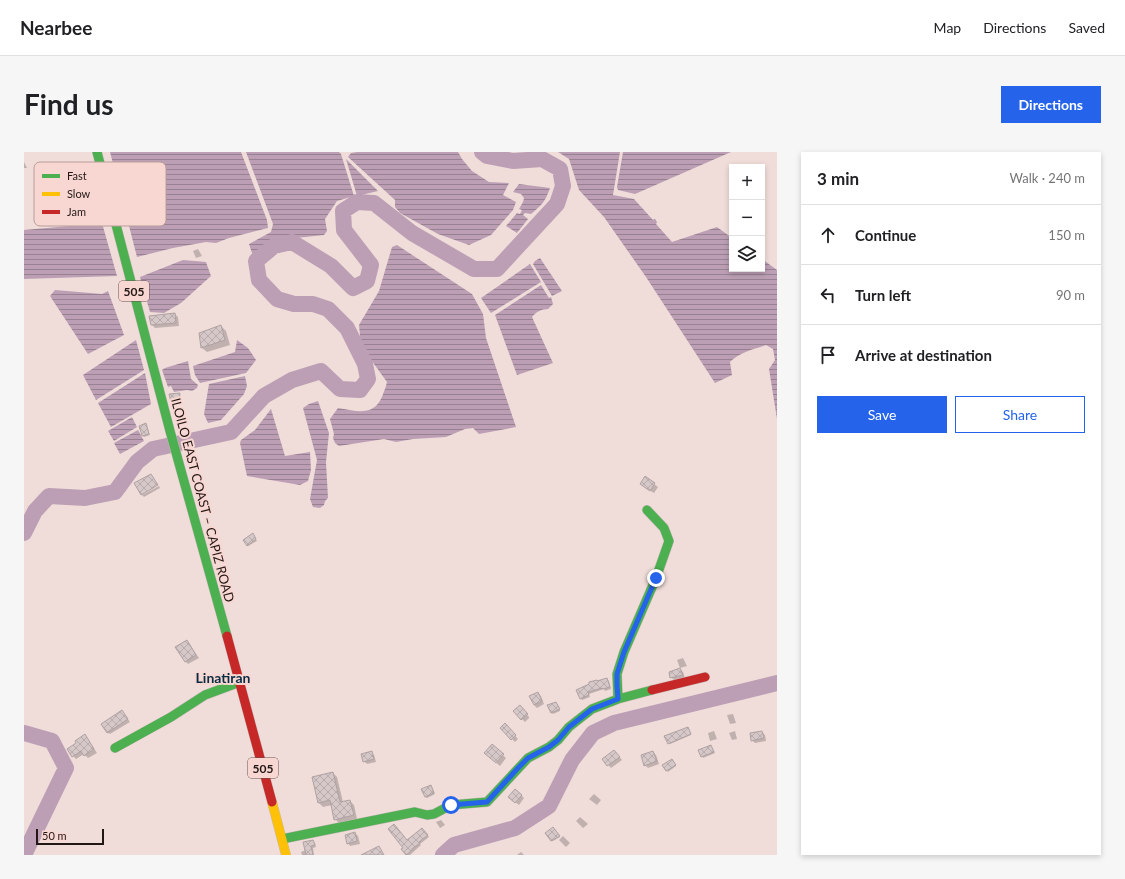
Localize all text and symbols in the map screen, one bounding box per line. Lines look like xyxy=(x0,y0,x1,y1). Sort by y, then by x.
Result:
text: Nearbee xyxy=(20,16,92,39)
text: Map xyxy=(934,19,961,36)
text: Directions xyxy=(983,19,1046,36)
text: Saved xyxy=(1068,19,1105,36)
button: Directions xyxy=(1001,86,1101,123)
text: Find us xyxy=(24,87,114,121)
legend xyxy=(34,162,166,226)
map controls xyxy=(729,164,765,272)
button: + xyxy=(729,164,765,200)
text: 3 min xyxy=(817,168,859,189)
text: Fast xyxy=(67,169,87,182)
text: Walk · 240 m xyxy=(1009,170,1085,186)
text: Slow xyxy=(67,187,91,200)
button: − xyxy=(729,200,765,236)
text: Jam xyxy=(67,205,86,218)
icon: ahead xyxy=(817,224,839,246)
text: Continue xyxy=(855,226,916,244)
text: 150 m xyxy=(1048,227,1085,243)
button: layers xyxy=(729,236,765,272)
road number: 505 xyxy=(119,281,149,301)
icon: left xyxy=(817,284,839,306)
text: Turn left xyxy=(855,286,911,304)
text: 90 m xyxy=(1056,287,1085,303)
icon: arrive xyxy=(817,344,839,366)
text: Arrive at destination xyxy=(855,346,992,364)
street label: ILOILO EAST COAST – CAPIZ ROAD xyxy=(168,396,238,604)
button: Save xyxy=(817,396,947,433)
button: Share xyxy=(955,396,1085,433)
route end xyxy=(647,569,665,587)
district label: Linatiran xyxy=(196,669,251,686)
road number: 505 xyxy=(248,758,278,778)
route start xyxy=(442,796,460,814)
scale bar xyxy=(36,827,104,846)
text: 50 m xyxy=(42,829,67,842)

